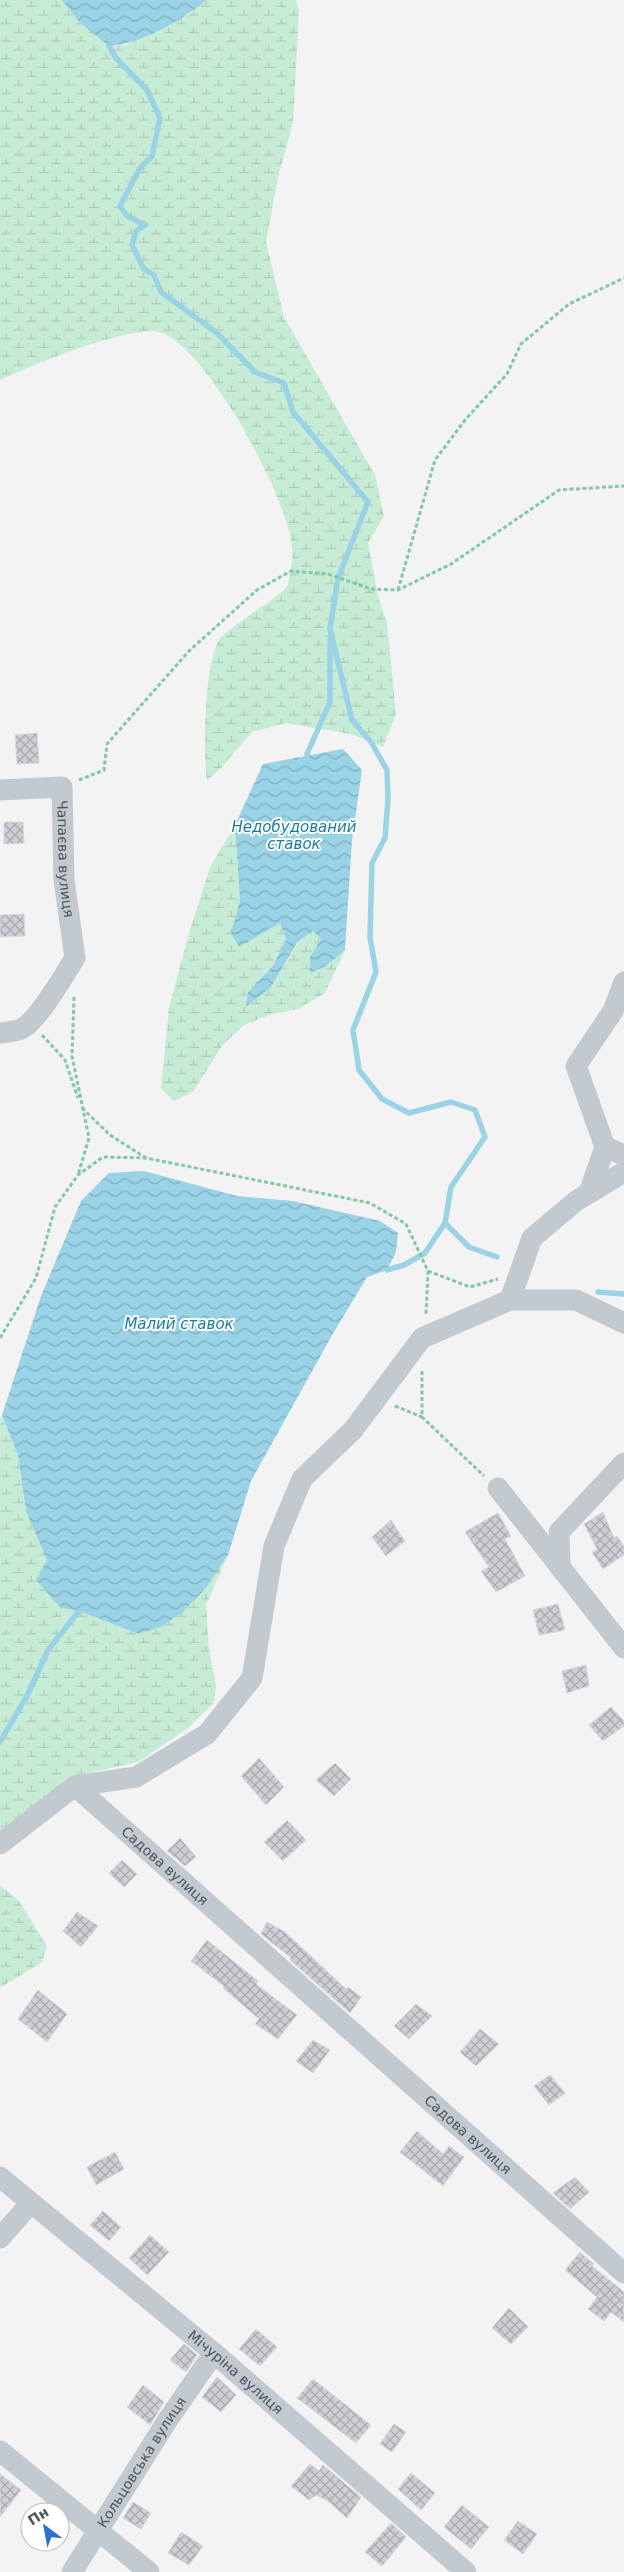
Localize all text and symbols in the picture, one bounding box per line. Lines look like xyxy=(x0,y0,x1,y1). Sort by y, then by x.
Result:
street label: Чапаєва вулиця xyxy=(54,800,77,918)
water label: Недобудований ставок xyxy=(231,818,357,853)
water label: Малий ставок xyxy=(124,1315,234,1333)
street label: Садова вулиця xyxy=(118,1823,212,1908)
street label: Садова вулиця xyxy=(421,2092,515,2177)
street label: Мічуріна вулиця xyxy=(185,2327,286,2417)
street label: Кольцовська вулиця xyxy=(94,2394,189,2531)
north arrow xyxy=(20,2502,70,2552)
text: Пн xyxy=(25,2504,51,2528)

